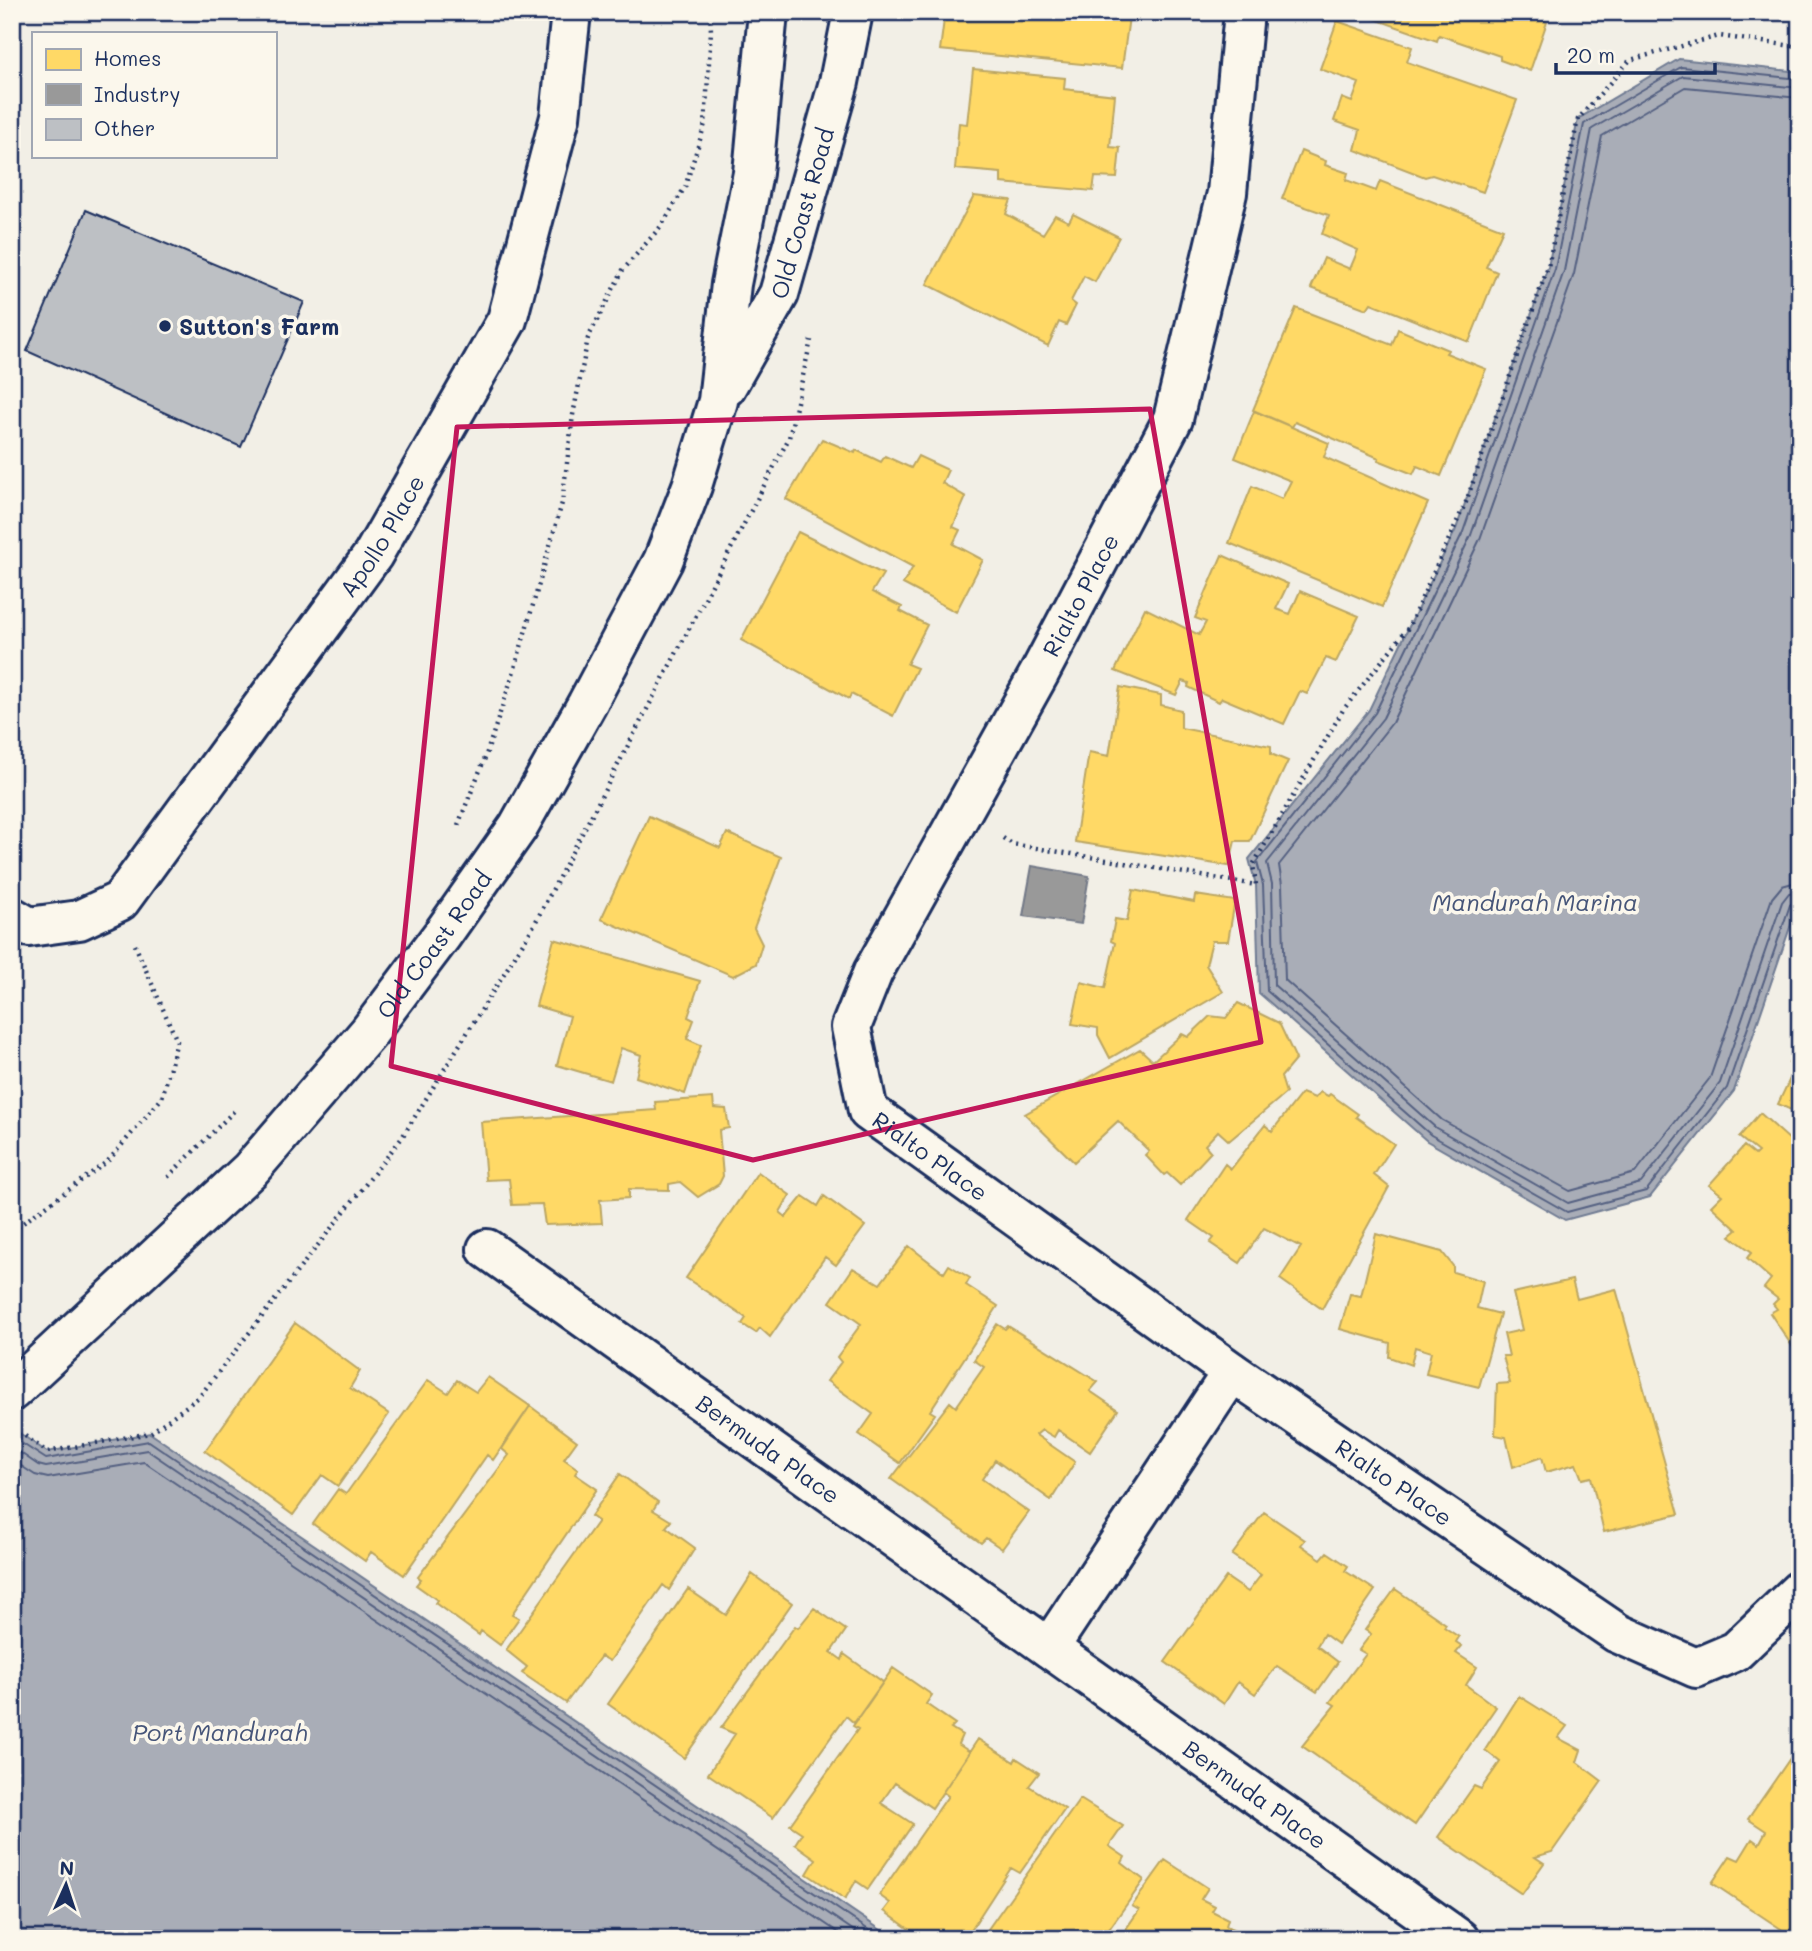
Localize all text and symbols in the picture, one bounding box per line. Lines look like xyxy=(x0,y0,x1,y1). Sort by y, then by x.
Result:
legend xyxy=(32,32,276,158)
scale bar xyxy=(1556,32,1716,76)
text: 20 m xyxy=(1567,41,1615,68)
text: Homes xyxy=(94,44,161,71)
text: Industry xyxy=(94,80,181,107)
text: Other xyxy=(94,114,155,141)
street label: Old Coast Road xyxy=(763,124,840,302)
place label: Sutton's Farm xyxy=(179,311,339,341)
marker: Sutton's Farm xyxy=(157,318,173,334)
street label: Apollo Place xyxy=(332,469,431,603)
street label: Rialto Place xyxy=(1035,528,1125,662)
street label: Old Coast Road xyxy=(370,864,498,1024)
water label: Mandurah Marina xyxy=(1432,886,1638,917)
street label: Rialto Place xyxy=(867,1104,994,1207)
street label: Bermuda Place xyxy=(691,1387,846,1510)
street label: Rialto Place xyxy=(1330,1432,1458,1532)
water label: Port Mandurah xyxy=(132,1716,308,1747)
street label: Bermuda Place xyxy=(1177,1733,1333,1856)
north arrow xyxy=(32,1850,102,1920)
text: N xyxy=(59,1855,75,1880)

